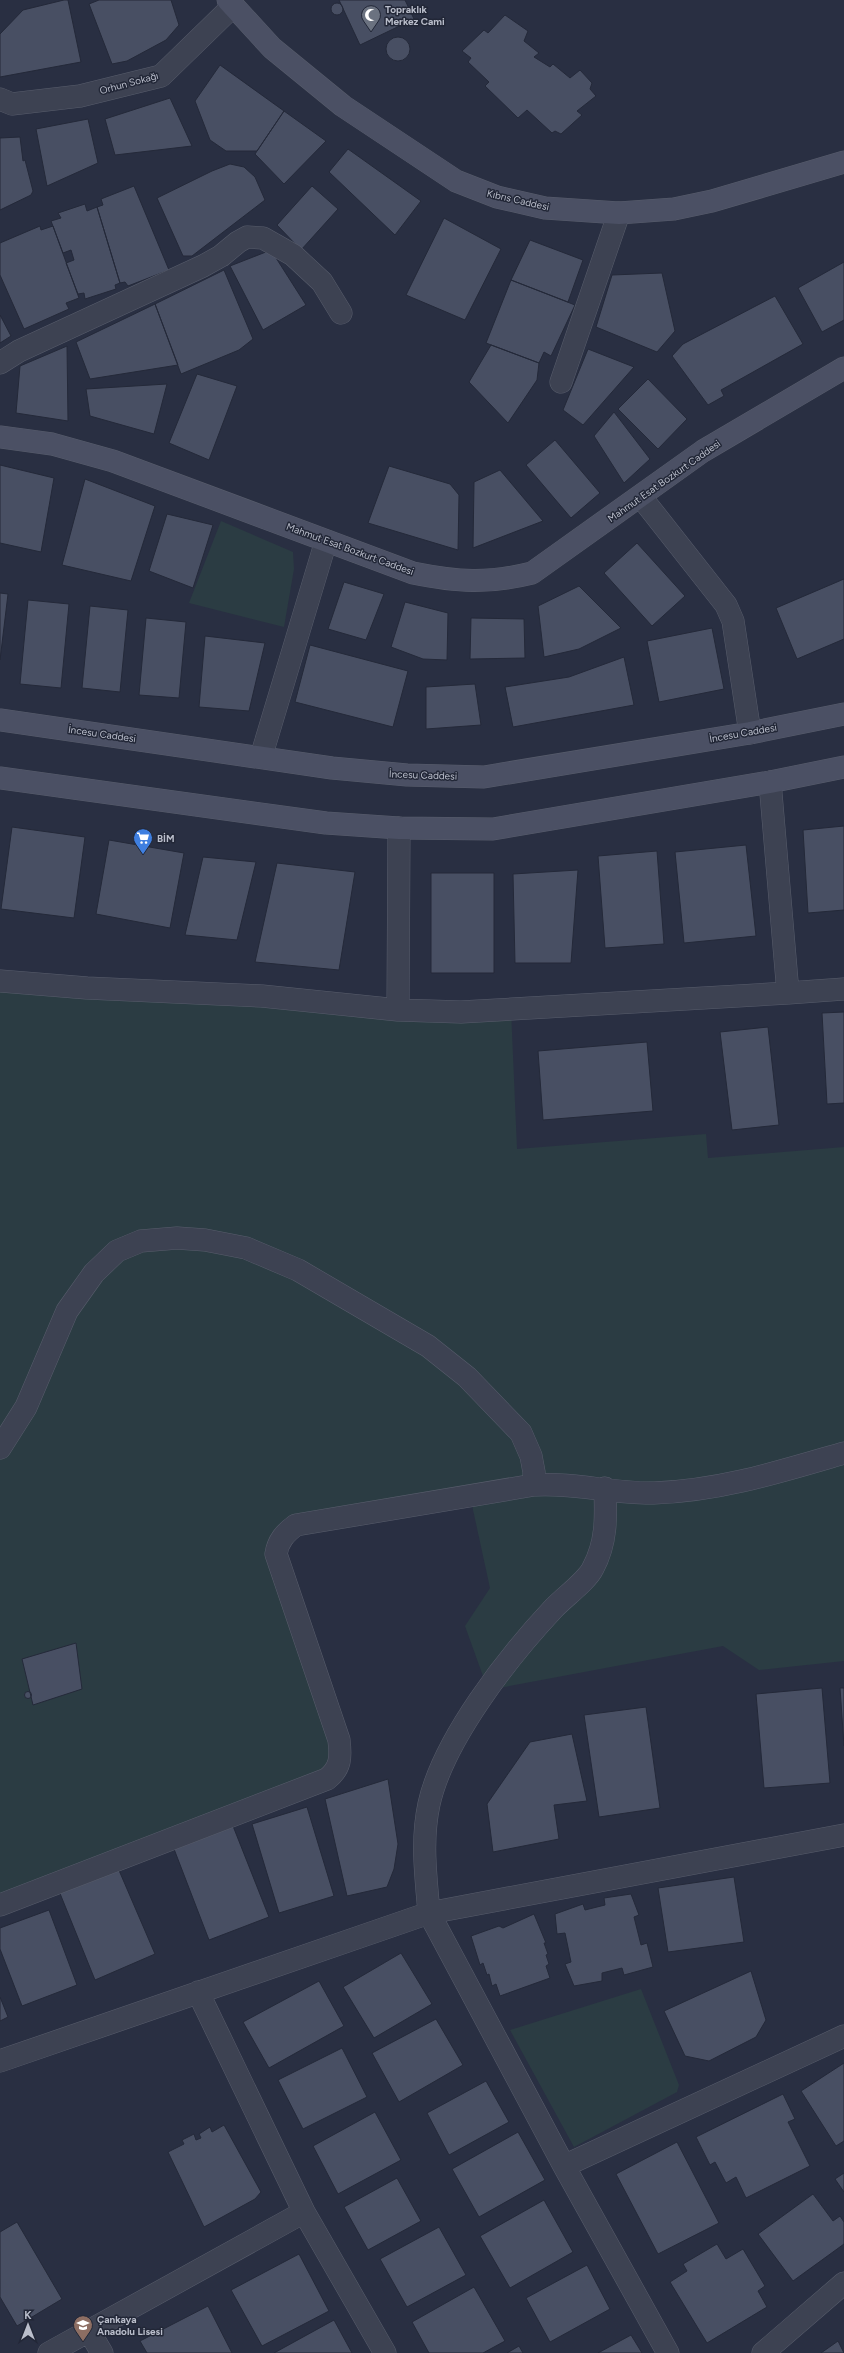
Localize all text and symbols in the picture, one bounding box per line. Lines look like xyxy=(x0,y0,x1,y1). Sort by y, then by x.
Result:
place label: Topraklık Merkez Cami xyxy=(385,3,445,28)
mosque icon: Topraklık Merkez Cami xyxy=(360,4,382,32)
street label: Orhun Sokağı xyxy=(98,69,160,97)
street label: Kıbrıs Caddesi xyxy=(486,187,550,213)
street label: Mahmut Esat Bozkurt Caddesi xyxy=(605,437,723,525)
street label: Mahmut Esat Bozkurt Caddesi xyxy=(284,520,416,578)
street label: İncesu Caddesi xyxy=(708,721,778,745)
street label: İncesu Caddesi xyxy=(67,723,137,745)
street label: İncesu Caddesi xyxy=(389,767,457,783)
supermarket icon: BİM xyxy=(132,827,154,855)
place label: BİM xyxy=(157,832,175,845)
north arrow xyxy=(8,2305,48,2345)
text: K xyxy=(24,2309,32,2322)
place label: Çankaya Anadolu Lisesi xyxy=(97,2313,163,2338)
school or university icon: Çankaya Anadolu Lisesi xyxy=(72,2314,94,2342)

